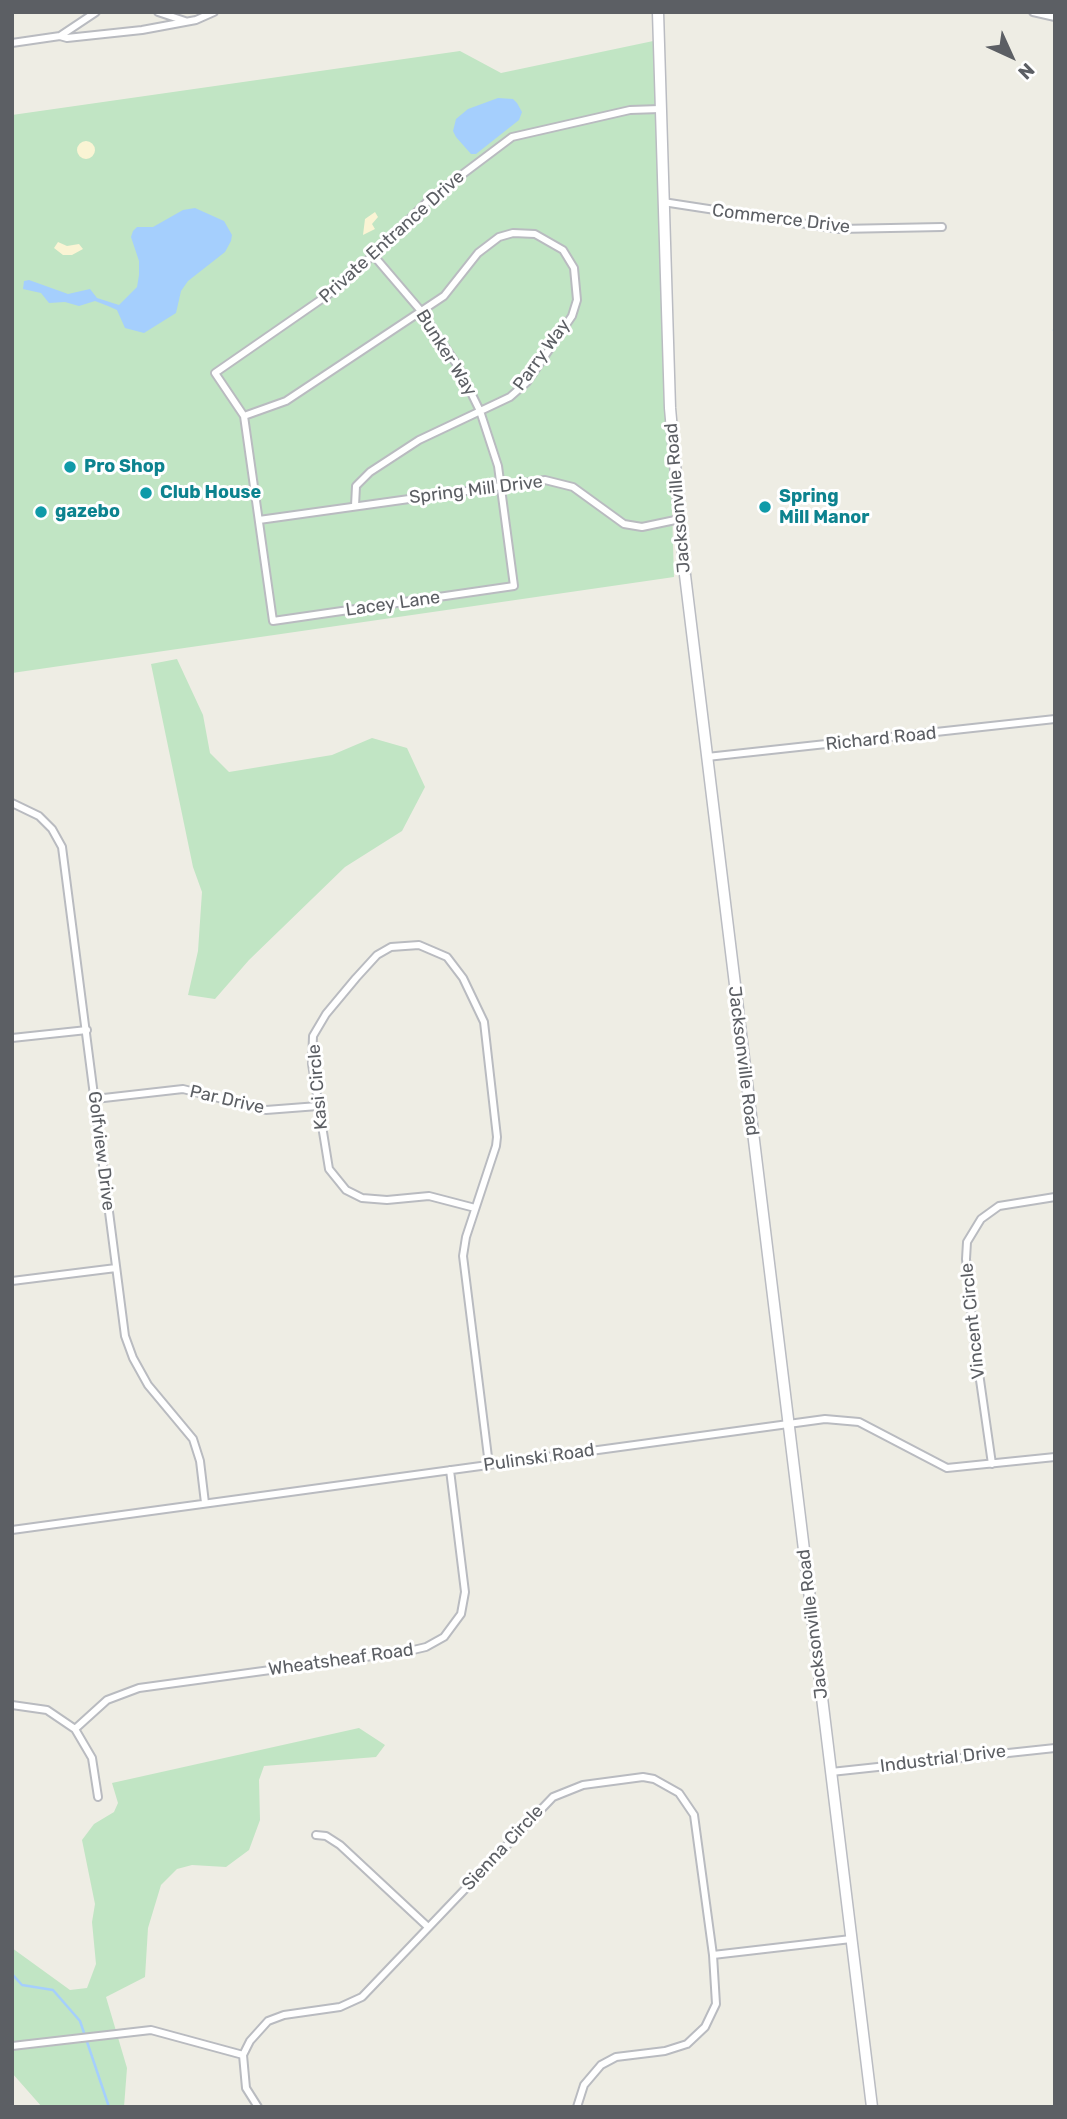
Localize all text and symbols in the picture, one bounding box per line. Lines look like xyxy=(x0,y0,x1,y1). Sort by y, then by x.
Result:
north arrow xyxy=(976,21,1046,91)
text: N xyxy=(1013,58,1039,84)
street label: Private Entrance Drive xyxy=(315,166,469,308)
street label: Commerce Drive xyxy=(711,200,851,238)
street label: Bunker Way xyxy=(411,306,481,400)
street label: Parry Way xyxy=(509,315,575,395)
street label: Jacksonville Road xyxy=(661,422,695,574)
place label: Pro Shop xyxy=(84,456,165,478)
marker: Pro Shop xyxy=(62,459,78,475)
street label: Spring Mill Drive xyxy=(408,471,544,509)
place label: Club House xyxy=(160,482,261,504)
marker: Club House xyxy=(138,485,154,501)
place label: Spring Mill Manor xyxy=(779,486,869,528)
marker: Spring Mill Manor xyxy=(757,499,773,515)
place label: gazebo xyxy=(55,501,120,523)
marker: gazebo xyxy=(33,504,49,520)
street label: Lacey Lane xyxy=(344,587,442,621)
street label: Richard Road xyxy=(824,722,938,756)
street label: Jacksonville Road xyxy=(723,985,763,1137)
street label: Kasi Circle xyxy=(303,1043,333,1131)
street label: Par Drive xyxy=(188,1081,266,1119)
street label: Golfview Drive xyxy=(83,1090,119,1212)
street label: Vincent Circle xyxy=(956,1262,990,1380)
street label: Pulinski Road xyxy=(482,1440,596,1476)
street label: Jacksonville Road xyxy=(793,1548,833,1700)
street label: Wheatsheaf Road xyxy=(267,1639,415,1681)
street label: Industrial Drive xyxy=(879,1741,1007,1777)
street label: Sienna Circle xyxy=(458,1801,548,1895)

